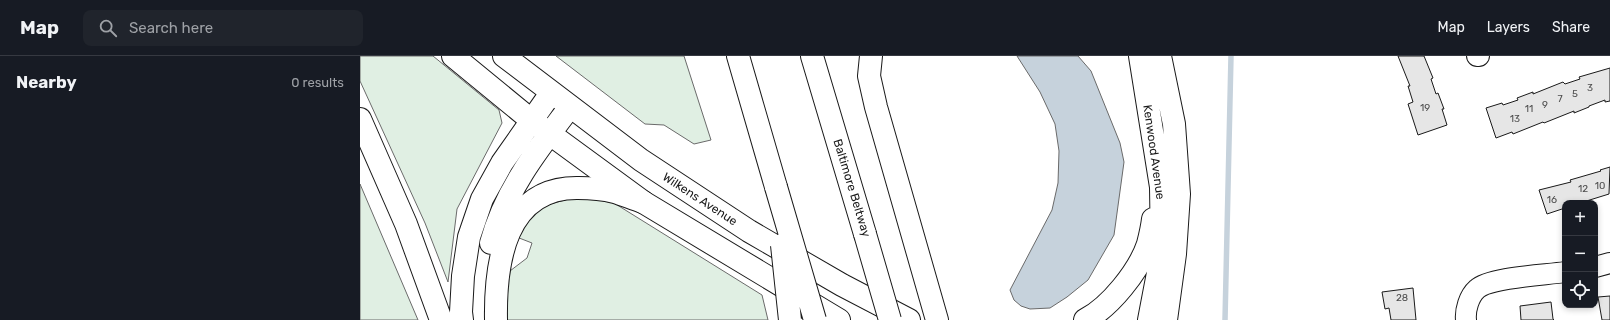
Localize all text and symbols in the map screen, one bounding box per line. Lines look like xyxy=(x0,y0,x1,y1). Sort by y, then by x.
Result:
search box xyxy=(83,10,363,46)
text: Map xyxy=(20,16,59,39)
icon: search xyxy=(97,17,119,39)
text: Search here xyxy=(129,19,213,37)
text: Map xyxy=(1438,19,1465,36)
text: Layers xyxy=(1487,19,1530,36)
text: Share xyxy=(1552,19,1590,36)
text: Nearby xyxy=(16,72,77,92)
text: 0 results xyxy=(291,75,344,90)
house number: 3 xyxy=(1587,82,1593,94)
house number: 5 xyxy=(1572,88,1578,100)
house number: 7 xyxy=(1557,93,1563,105)
house number: 9 xyxy=(1542,99,1548,111)
house number: 19 xyxy=(1420,102,1430,114)
house number: 11 xyxy=(1525,103,1533,115)
street label: Kenwood Avenue xyxy=(1140,104,1168,201)
house number: 13 xyxy=(1510,113,1520,125)
street label: Baltimore Beltway xyxy=(830,137,874,239)
street label: Wilkens Avenue xyxy=(660,170,740,228)
house number: 10 xyxy=(1595,180,1605,192)
house number: 12 xyxy=(1578,183,1588,195)
house number: 16 xyxy=(1547,194,1557,206)
map controls xyxy=(1562,200,1598,308)
button: + xyxy=(1562,200,1598,236)
button: − xyxy=(1562,236,1598,272)
button: locate xyxy=(1562,272,1598,308)
house number: 28 xyxy=(1396,292,1408,304)

